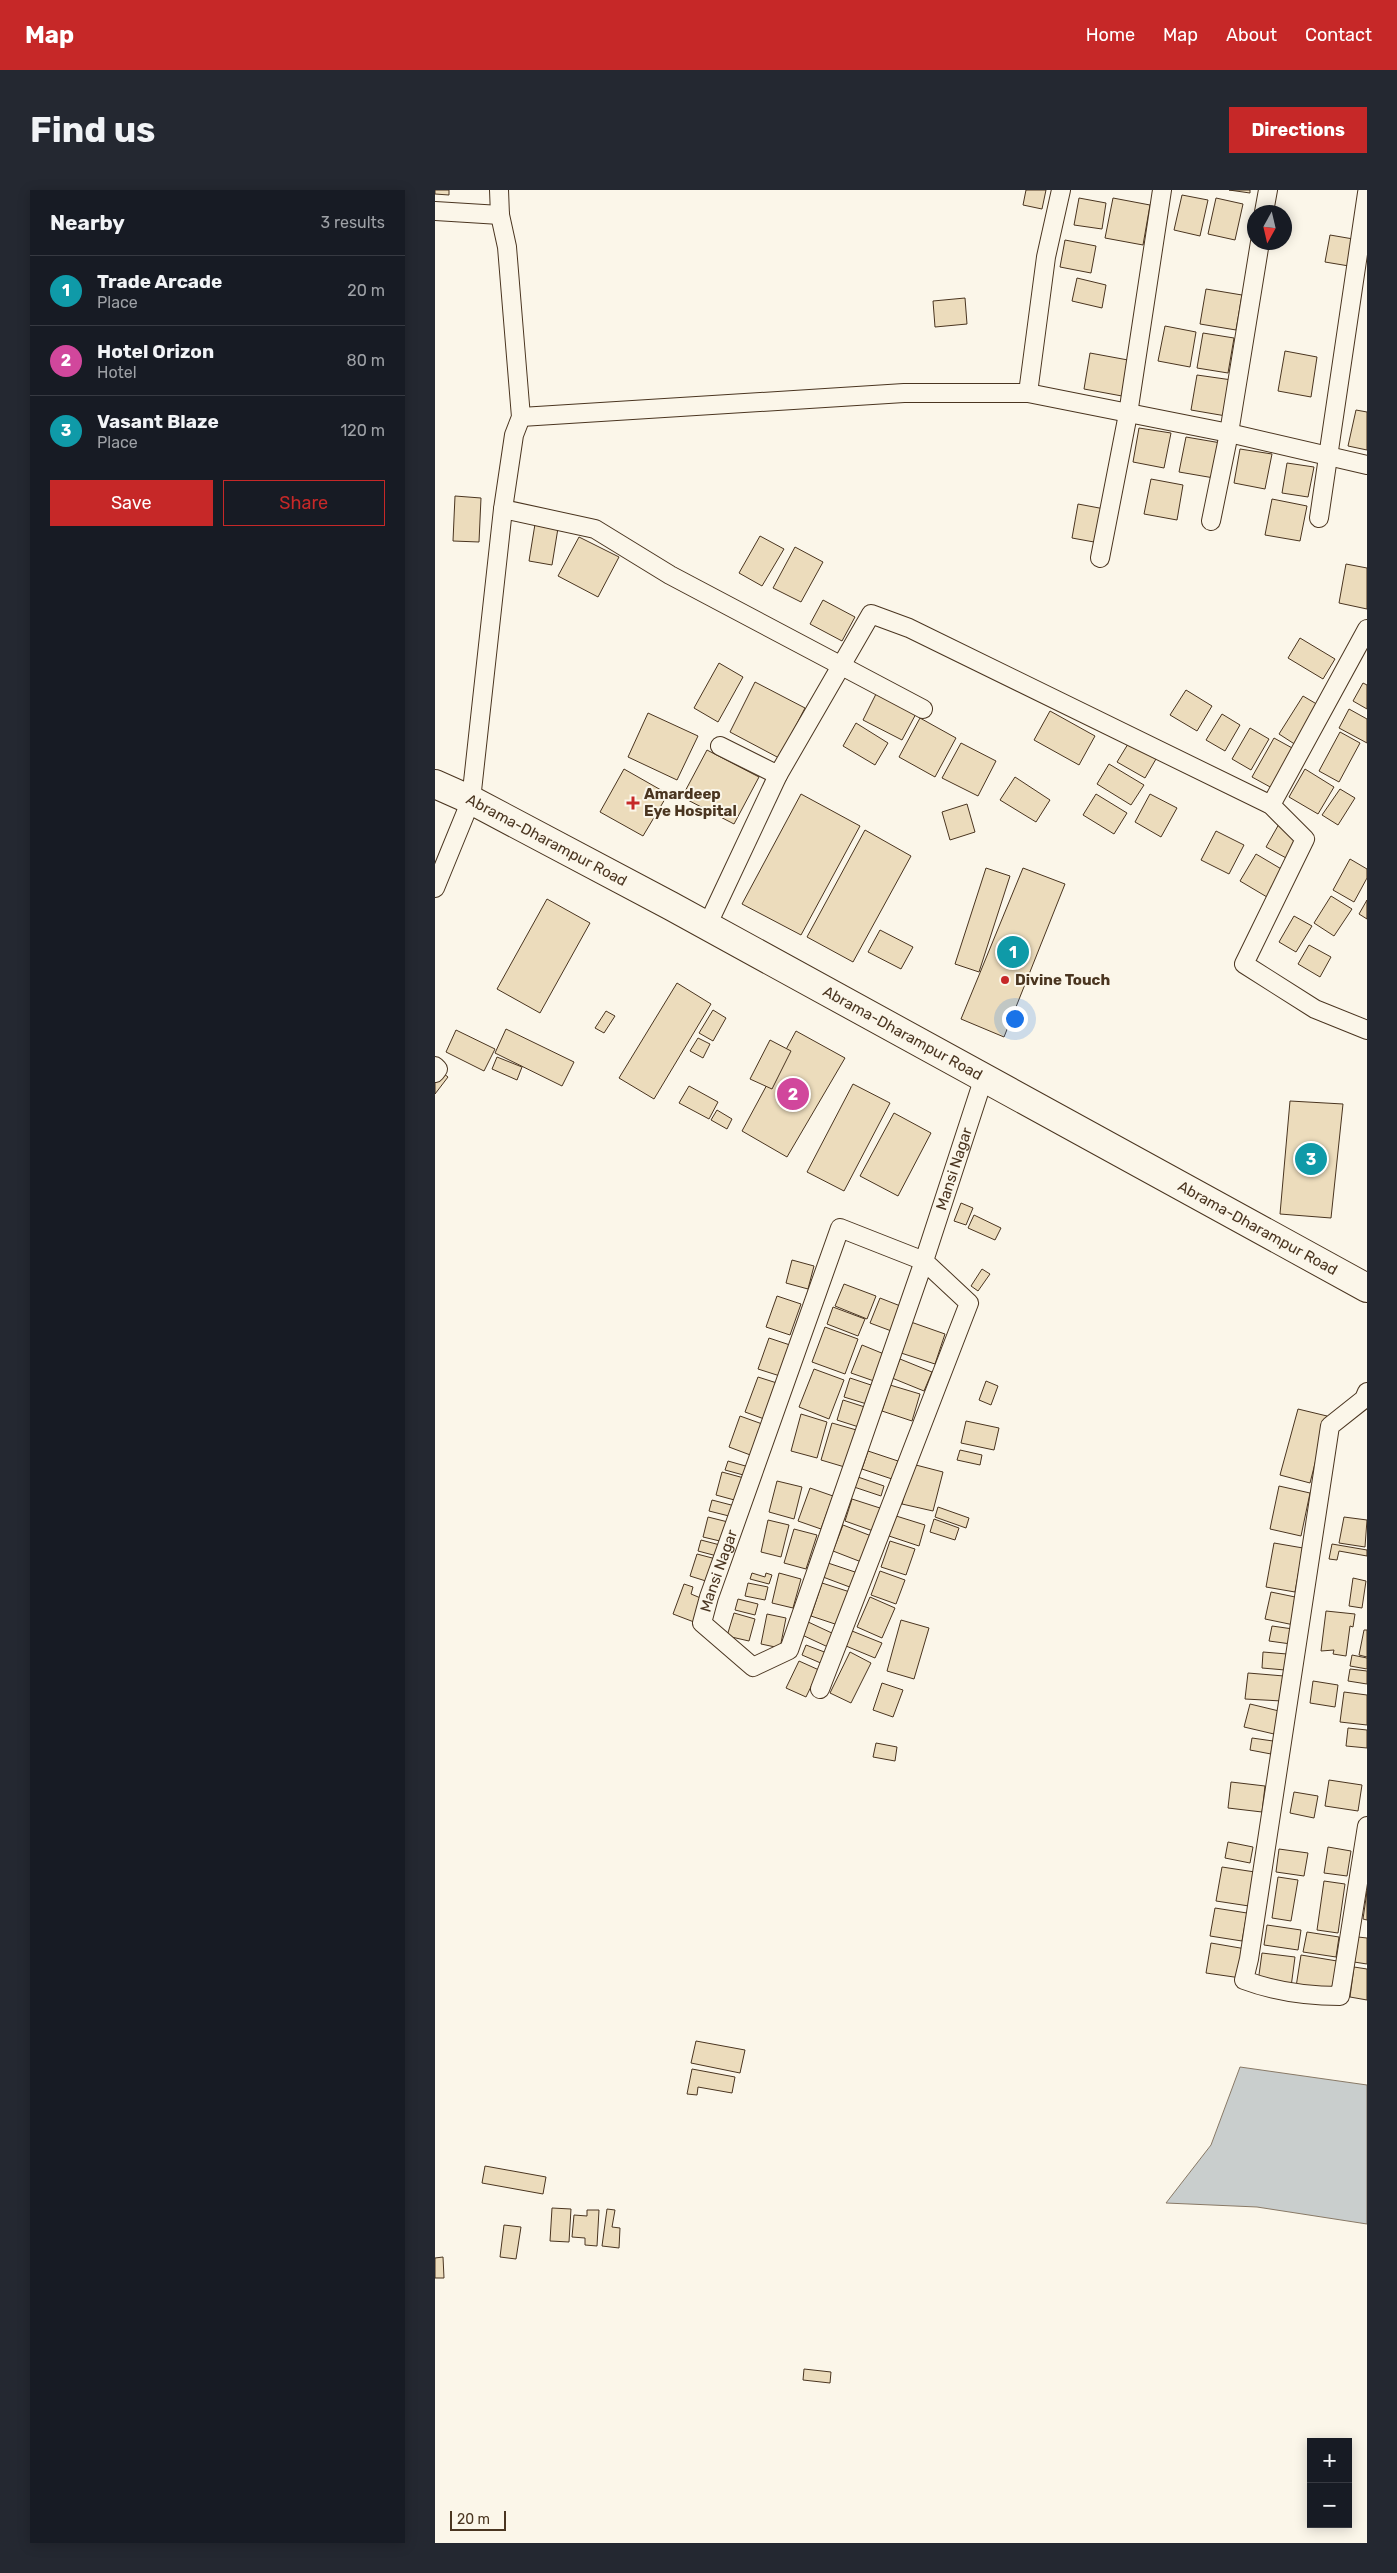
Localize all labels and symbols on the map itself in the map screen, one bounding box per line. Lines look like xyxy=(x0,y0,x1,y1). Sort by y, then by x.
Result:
north arrow xyxy=(1247,205,1292,250)
place label: Amardeep Eye Hospital xyxy=(644,785,737,820)
street label: Abrama-Dharampur Road xyxy=(463,790,630,890)
marker: Amardeep Eye Hospital xyxy=(626,796,640,810)
pin: 1 xyxy=(997,933,1029,971)
place label: Divine Touch xyxy=(1015,971,1110,989)
marker: Divine Touch xyxy=(999,974,1011,986)
street label: Abrama-Dharampur Road xyxy=(820,982,986,1084)
your location xyxy=(1002,1006,1028,1032)
pin: 2 xyxy=(777,1075,809,1113)
street label: Mansi Nagar xyxy=(932,1125,976,1212)
pin: 3 xyxy=(1295,1140,1327,1178)
street label: Abrama-Dharampur Road xyxy=(1175,1177,1341,1279)
street label: Mansi Nagar xyxy=(696,1527,741,1614)
scale bar xyxy=(450,2508,506,2531)

